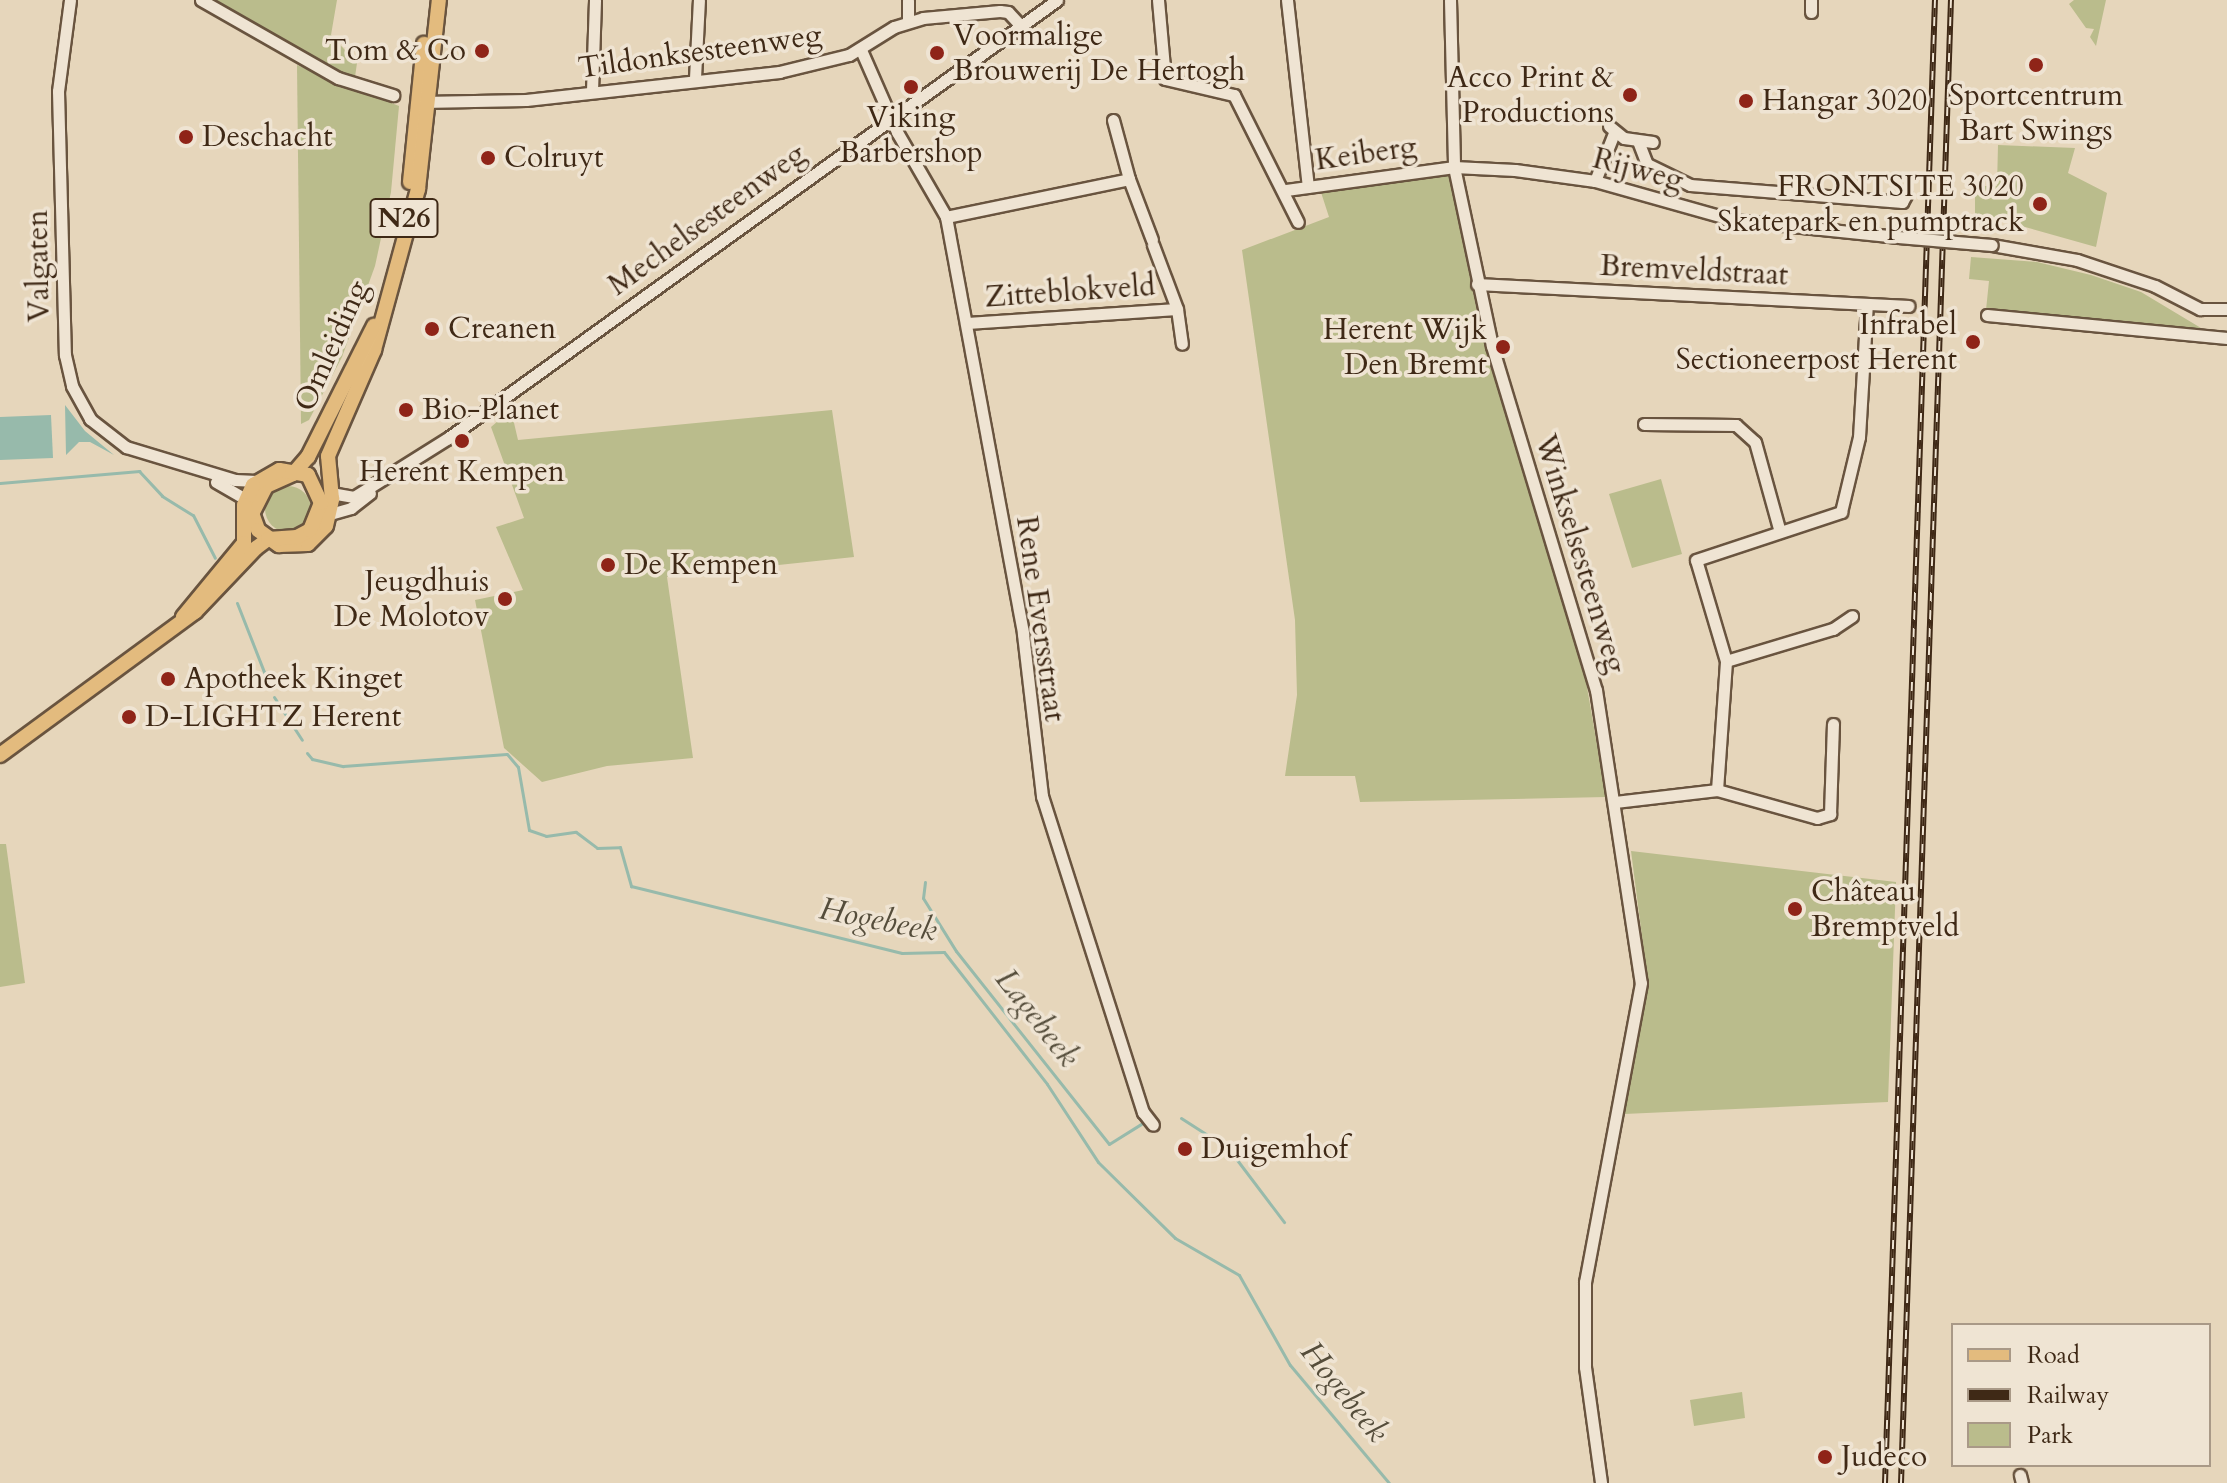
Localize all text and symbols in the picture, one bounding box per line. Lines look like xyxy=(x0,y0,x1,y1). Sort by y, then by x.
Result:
street label: Tildonksesteenweg xyxy=(576,17,824,87)
place label: Voormalige Brouwerij De Hertogh xyxy=(953,18,1245,88)
place label: Tom & Co xyxy=(325,33,466,69)
marker: Tom & Co xyxy=(473,42,491,60)
marker: Voormalige Brouwerij De Hertogh xyxy=(928,44,946,62)
marker: Sportcentrum Bart Swings xyxy=(2027,56,2045,74)
place label: Acco Print & Productions xyxy=(1447,60,1614,130)
marker: Viking Barbershop xyxy=(902,78,920,96)
place label: Sportcentrum Bart Swings xyxy=(1949,78,2123,148)
place label: Hangar 3020 xyxy=(1762,83,1927,119)
marker: Acco Print & Productions xyxy=(1621,86,1639,104)
marker: Hangar 3020 xyxy=(1737,92,1755,110)
place label: Viking Barbershop xyxy=(839,100,983,170)
place label: Deschacht xyxy=(202,119,333,155)
marker: Deschacht xyxy=(177,128,195,146)
street label: Keiberg xyxy=(1313,129,1419,179)
street label: Mechelsesteenweg xyxy=(601,136,813,304)
place label: Colruyt xyxy=(504,140,604,176)
street label: Rijweg xyxy=(1589,141,1687,199)
marker: Colruyt xyxy=(479,149,497,167)
place label: FRONTSITE 3020 Skatepark en pumptrack xyxy=(1717,169,2024,240)
road number: N26 xyxy=(368,194,440,242)
marker: FRONTSITE 3020 Skatepark en pumptrack xyxy=(2031,195,2049,213)
street label: Valgaten xyxy=(20,209,58,323)
street label: Bremveldstraat xyxy=(1599,248,1789,294)
street label: Zitteblokveld xyxy=(984,268,1156,316)
street label: Omleiding xyxy=(287,275,377,417)
place label: Infrabel Sectioneerpost Herent xyxy=(1676,307,1957,378)
place label: Creanen xyxy=(448,311,556,347)
place label: Herent Wijk Den Bremt xyxy=(1323,312,1487,382)
marker: Creanen xyxy=(423,320,441,338)
marker: Infrabel Sectioneerpost Herent xyxy=(1964,333,1982,351)
marker: Herent Wijk Den Bremt xyxy=(1494,338,1512,356)
place label: Bio-Planet xyxy=(422,392,559,428)
marker: Bio-Planet xyxy=(397,401,415,419)
street label: Winkselsesteenweg xyxy=(1527,430,1633,678)
marker: Herent Kempen xyxy=(453,432,471,450)
place label: Herent Kempen xyxy=(359,454,565,490)
street label: Rene Eversstraat xyxy=(1008,514,1072,724)
place label: De Kempen xyxy=(624,547,778,583)
marker: De Kempen xyxy=(599,556,617,574)
place label: Jeugdhuis De Molotov xyxy=(334,564,489,634)
marker: Jeugdhuis De Molotov xyxy=(496,590,514,608)
place label: Apotheek Kinget xyxy=(184,661,403,697)
marker: Apotheek Kinget xyxy=(159,670,177,688)
place label: D-LIGHTZ Herent xyxy=(145,699,401,735)
marker: D-LIGHTZ Herent xyxy=(120,708,138,726)
place label: Château Bremptveld xyxy=(1811,874,1959,944)
water label: Hogebeek xyxy=(816,890,940,950)
marker: Château Bremptveld xyxy=(1786,900,1804,918)
water label: Lagebeek xyxy=(987,961,1087,1075)
place label: Duigemhof xyxy=(1201,1131,1348,1167)
marker: Duigemhof xyxy=(1176,1140,1194,1158)
legend xyxy=(1951,1323,2211,1467)
water label: Hogebeek xyxy=(1292,1334,1396,1450)
text: Road xyxy=(2027,1339,2080,1372)
text: Railway xyxy=(2027,1379,2109,1412)
text: Park xyxy=(2027,1419,2073,1452)
place label: Judeco xyxy=(1841,1439,1927,1475)
marker: Judeco xyxy=(1816,1448,1834,1466)

